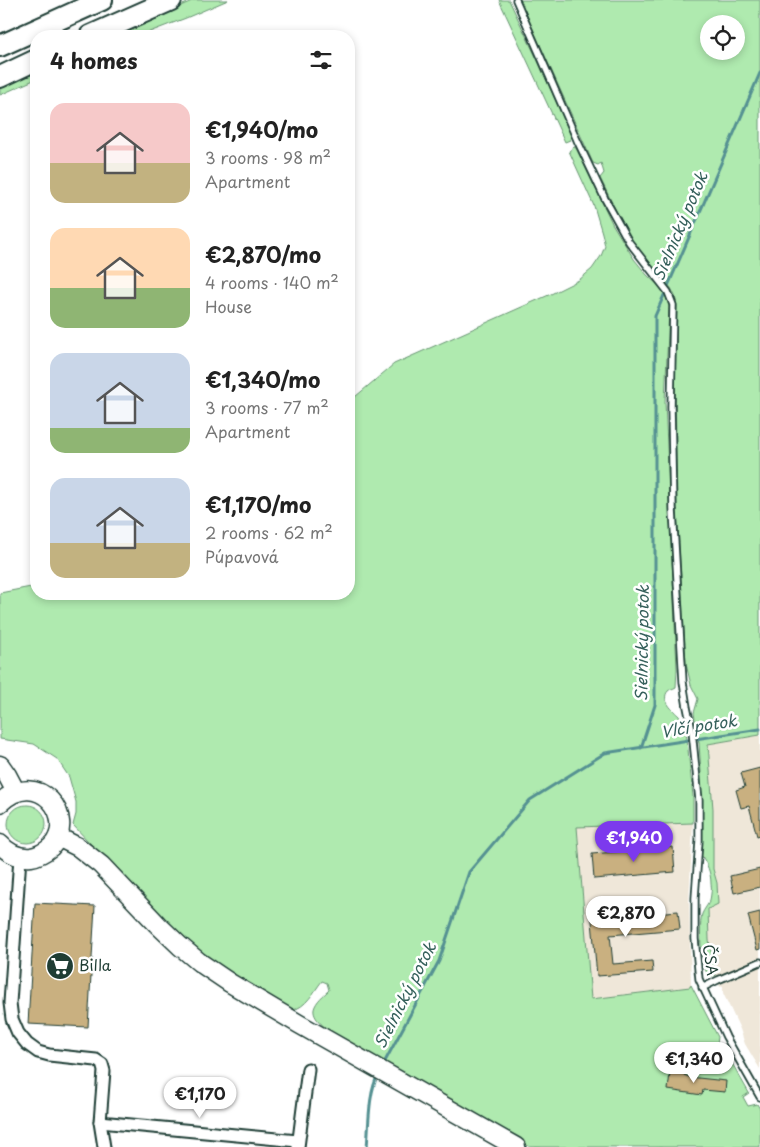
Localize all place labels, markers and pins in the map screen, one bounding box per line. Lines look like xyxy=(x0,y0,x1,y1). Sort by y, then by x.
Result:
pin: €1,940 xyxy=(593,820,675,863)
pin: €2,870 xyxy=(585,896,667,938)
supermarket icon: Billa xyxy=(45,951,75,981)
place label: Billa xyxy=(79,953,112,976)
pin: €1,340 xyxy=(653,1042,735,1084)
pin: €1,170 xyxy=(159,1076,241,1119)

